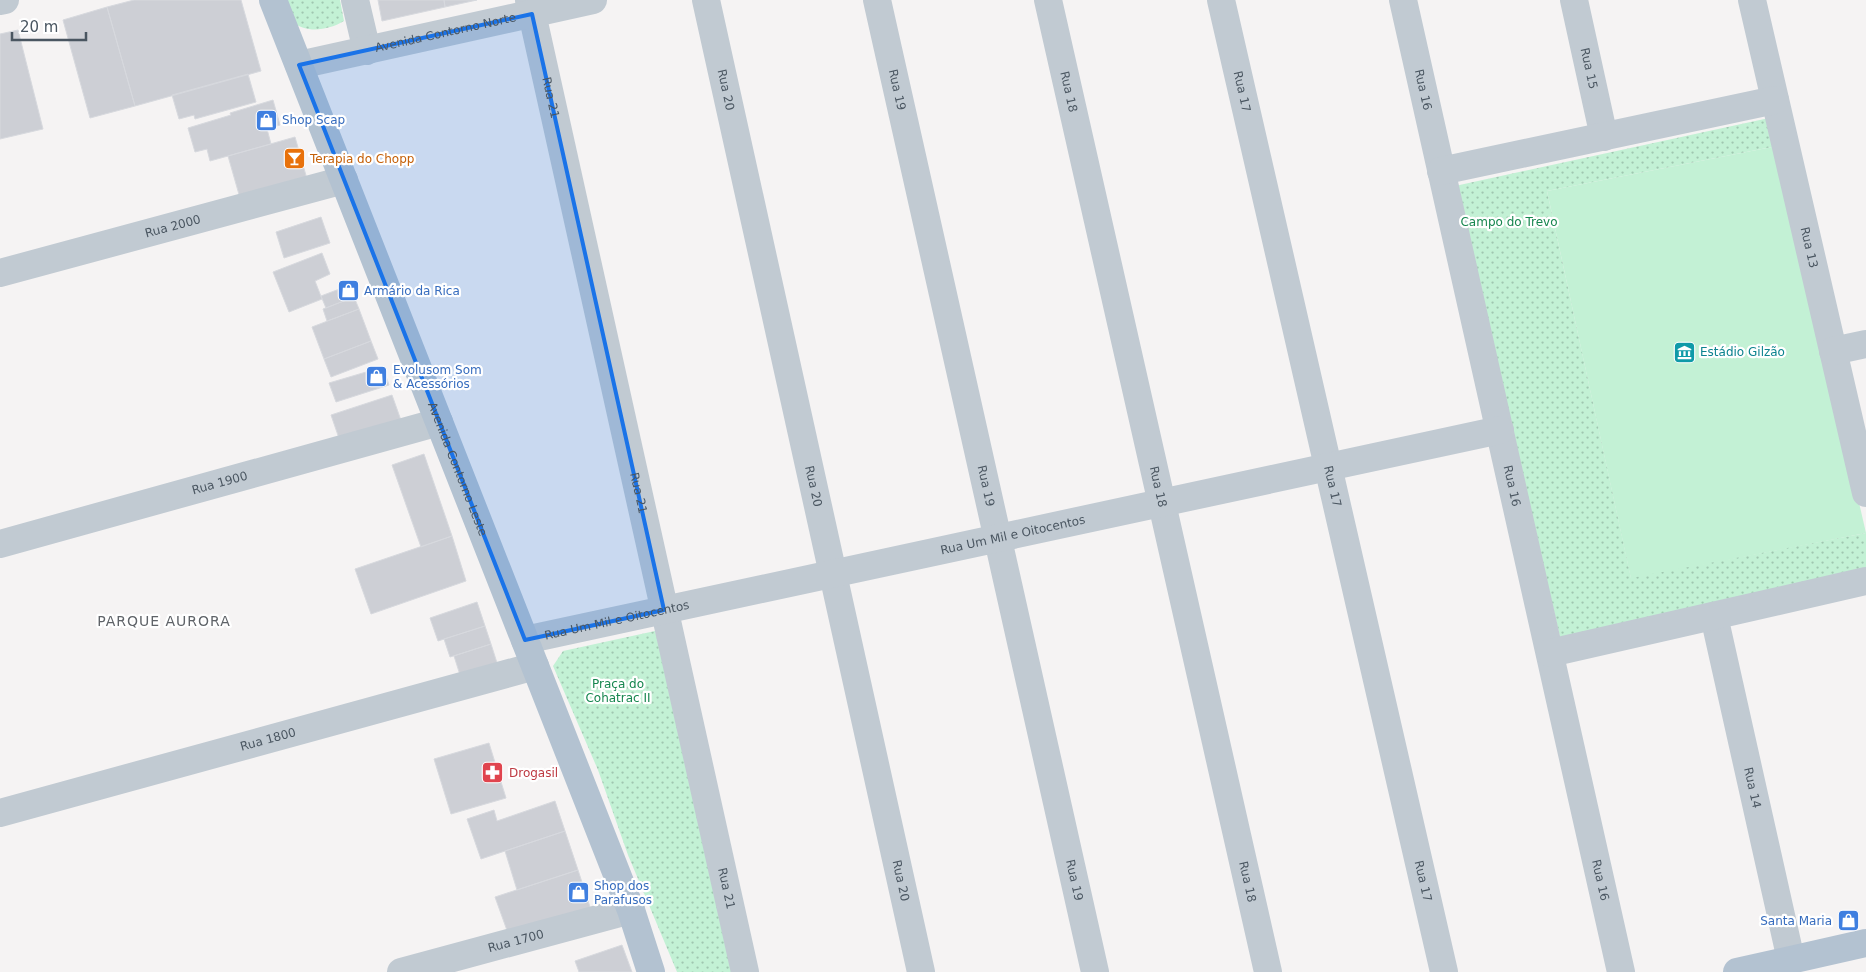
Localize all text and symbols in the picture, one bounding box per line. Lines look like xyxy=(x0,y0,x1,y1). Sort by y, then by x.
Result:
scale bar xyxy=(12,10,86,42)
street label: Avenida Contorno Norte xyxy=(374,10,517,55)
text: 20 m xyxy=(20,18,58,36)
street label: Rua 15 xyxy=(1578,46,1600,90)
street label: Rua 20 xyxy=(715,68,737,112)
street label: Rua 19 xyxy=(886,68,909,112)
street label: Rua 16 xyxy=(1412,68,1435,112)
street label: Rua 18 xyxy=(1057,70,1080,114)
street label: Rua 17 xyxy=(1231,70,1254,114)
street label: Rua 21 xyxy=(539,76,562,120)
shop icon: Shop Scap xyxy=(254,108,278,132)
place label: Shop Scap xyxy=(282,113,345,127)
bar icon: Terapia do Chopp xyxy=(282,147,306,171)
place label: Terapia do Chopp xyxy=(309,152,414,166)
street label: Rua 2000 xyxy=(143,212,202,241)
park label: Campo do Trevo xyxy=(1460,215,1558,229)
street label: Rua 13 xyxy=(1798,225,1821,269)
shop icon: Armário da Rica xyxy=(336,279,360,303)
place label: Armário da Rica xyxy=(364,284,460,298)
museum icon: Estádio Gilzão xyxy=(1672,340,1696,364)
place label: Estádio Gilzão xyxy=(1700,345,1785,359)
place label: Evolusom Som & Acessórios xyxy=(393,363,482,391)
shop icon: Evolusom Som & Acessórios xyxy=(365,365,389,389)
street label: Avenida Contorno Leste xyxy=(425,400,490,538)
street label: Rua 20 xyxy=(802,464,825,508)
street label: Rua 19 xyxy=(975,464,997,508)
street label: Rua 17 xyxy=(1321,464,1344,508)
street label: Rua 16 xyxy=(1501,464,1523,508)
street label: Rua 18 xyxy=(1147,465,1170,509)
street label: Rua 1900 xyxy=(190,469,249,497)
street label: Rua 21 xyxy=(627,471,650,515)
street label: Rua Um Mil e Oitocentos xyxy=(939,513,1087,557)
street label: Rua Um Mil e Oitocentos xyxy=(543,598,691,643)
district label: PARQUE AURORA xyxy=(97,613,231,629)
park label: Praça do Cohatrac II xyxy=(585,677,651,705)
street label: Rua 1800 xyxy=(239,725,297,754)
pharmacy icon: Drogasil xyxy=(481,761,505,785)
place label: Drogasil xyxy=(509,766,558,780)
street label: Rua 14 xyxy=(1741,766,1764,810)
street label: Rua 19 xyxy=(1063,858,1086,902)
street label: Rua 16 xyxy=(1589,858,1612,902)
street label: Rua 20 xyxy=(889,859,912,903)
street label: Rua 17 xyxy=(1412,859,1435,903)
street label: Rua 18 xyxy=(1236,860,1259,904)
street label: Rua 21 xyxy=(715,866,738,910)
place label: Shop dos Parafusos xyxy=(594,879,652,907)
shop icon: Shop dos Parafusos xyxy=(566,881,590,905)
shop icon: Santa Maria xyxy=(1836,909,1860,933)
place label: Santa Maria xyxy=(1760,914,1832,928)
street label: Rua 1700 xyxy=(486,927,545,955)

